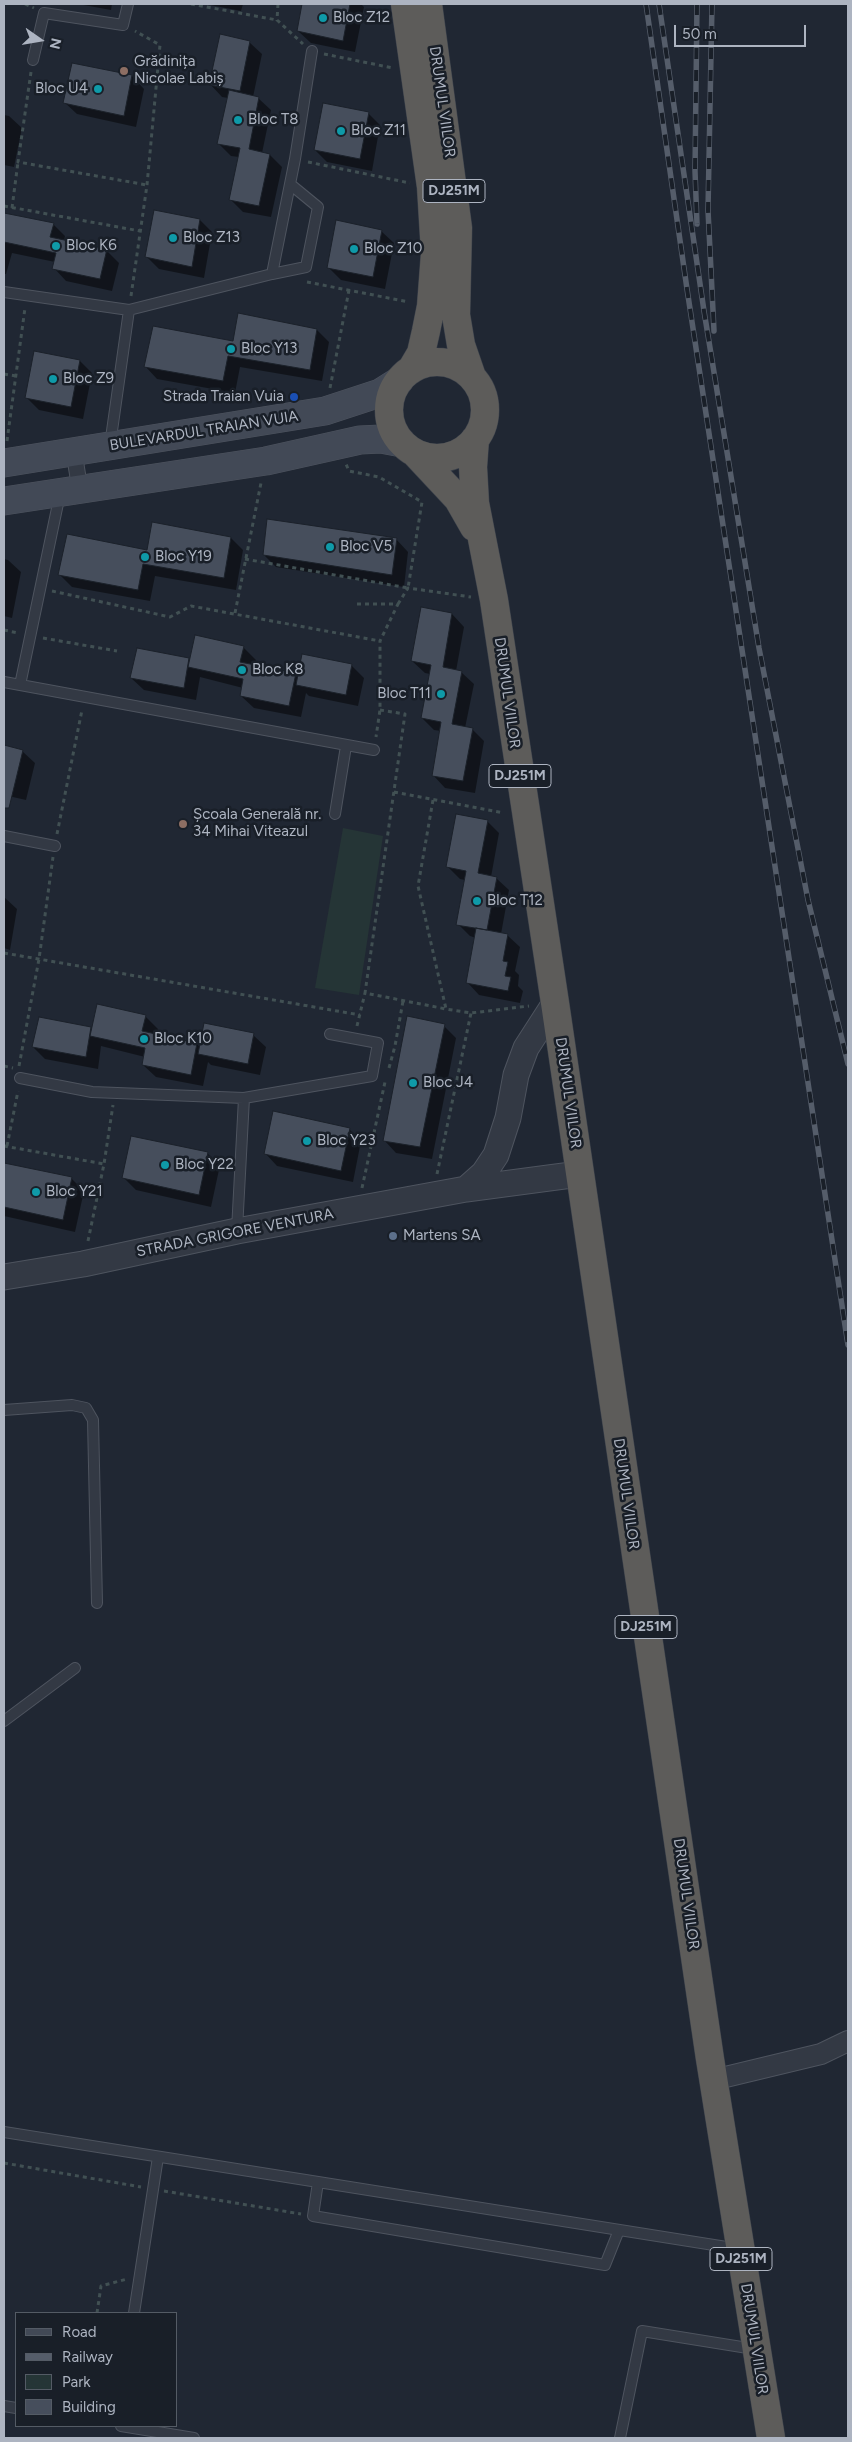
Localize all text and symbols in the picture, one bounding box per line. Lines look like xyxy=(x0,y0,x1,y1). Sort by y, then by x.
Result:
place label: Bloc Z12 xyxy=(333,9,390,27)
marker: Bloc Z12 xyxy=(317,12,329,24)
north arrow xyxy=(15,15,65,65)
scale bar xyxy=(677,15,810,47)
text: 50 m xyxy=(682,25,717,43)
text: N xyxy=(46,36,65,51)
street label: DRUMUL VIILOR xyxy=(425,45,459,159)
place label: Grădinița Nicolae Labiș xyxy=(134,53,224,88)
marker: Grădinița Nicolae Labiș xyxy=(118,65,130,77)
place label: Bloc U4 xyxy=(35,80,88,98)
marker: Bloc U4 xyxy=(92,83,104,95)
place label: Bloc T8 xyxy=(248,111,298,129)
marker: Bloc T8 xyxy=(232,114,244,126)
place label: Bloc Z11 xyxy=(351,122,406,140)
marker: Bloc Z11 xyxy=(335,125,347,137)
road number: DJ251M xyxy=(423,180,485,202)
place label: Bloc Z13 xyxy=(183,229,240,247)
marker: Bloc Z13 xyxy=(167,232,179,244)
place label: Bloc K6 xyxy=(66,237,117,255)
marker: Bloc K6 xyxy=(50,240,62,252)
place label: Bloc Z10 xyxy=(364,240,422,258)
marker: Bloc Z10 xyxy=(348,243,360,255)
place label: Bloc Y13 xyxy=(241,340,297,358)
marker: Bloc Y13 xyxy=(225,343,237,355)
place label: Bloc Z9 xyxy=(63,370,114,388)
marker: Bloc Z9 xyxy=(47,373,59,385)
place label: Strada Traian Vuia xyxy=(163,388,284,406)
marker: Strada Traian Vuia xyxy=(288,391,300,403)
street label: BULEVARDUL TRAIAN VUIA xyxy=(108,407,300,455)
place label: Bloc V5 xyxy=(340,538,392,556)
marker: Bloc V5 xyxy=(324,541,336,553)
place label: Bloc Y19 xyxy=(155,548,212,566)
marker: Bloc Y19 xyxy=(139,551,151,563)
street label: DRUMUL VIILOR xyxy=(490,636,524,750)
place label: Bloc K8 xyxy=(252,661,303,679)
marker: Bloc K8 xyxy=(236,664,248,676)
place label: Bloc T11 xyxy=(377,685,431,703)
marker: Bloc T11 xyxy=(435,688,447,700)
road number: DJ251M xyxy=(489,764,551,788)
place label: Școala Generală nr. 34 Mihai Viteazul xyxy=(193,806,321,841)
marker: Școala Generală nr. 34 Mihai Viteazul xyxy=(177,818,189,830)
place label: Bloc T12 xyxy=(487,892,543,910)
marker: Bloc T12 xyxy=(471,895,483,907)
place label: Bloc K10 xyxy=(154,1030,212,1048)
marker: Bloc K10 xyxy=(138,1033,150,1045)
street label: DRUMUL VIILOR xyxy=(551,1036,585,1150)
place label: Bloc J4 xyxy=(423,1074,473,1092)
marker: Bloc J4 xyxy=(407,1077,419,1089)
place label: Bloc Y23 xyxy=(317,1132,376,1150)
marker: Bloc Y23 xyxy=(301,1135,313,1147)
place label: Bloc Y22 xyxy=(175,1156,234,1174)
marker: Bloc Y22 xyxy=(159,1159,171,1171)
place label: Bloc Y21 xyxy=(46,1183,103,1201)
marker: Bloc Y21 xyxy=(30,1186,42,1198)
street label: STRADA GRIGORE VENTURA xyxy=(135,1205,335,1261)
place label: Martens SA xyxy=(403,1227,481,1245)
marker: Martens SA xyxy=(387,1230,399,1242)
street label: DRUMUL VIILOR xyxy=(609,1437,643,1551)
road number: DJ251M xyxy=(615,1615,677,1638)
street label: DRUMUL VIILOR xyxy=(669,1837,703,1951)
road number: DJ251M xyxy=(710,2248,772,2270)
street label: DRUMUL VIILOR xyxy=(736,2282,772,2396)
legend xyxy=(15,2312,178,2427)
text: Road xyxy=(62,2323,97,2341)
text: Railway xyxy=(62,2348,113,2366)
text: Park xyxy=(62,2373,91,2391)
text: Building xyxy=(62,2398,116,2416)

